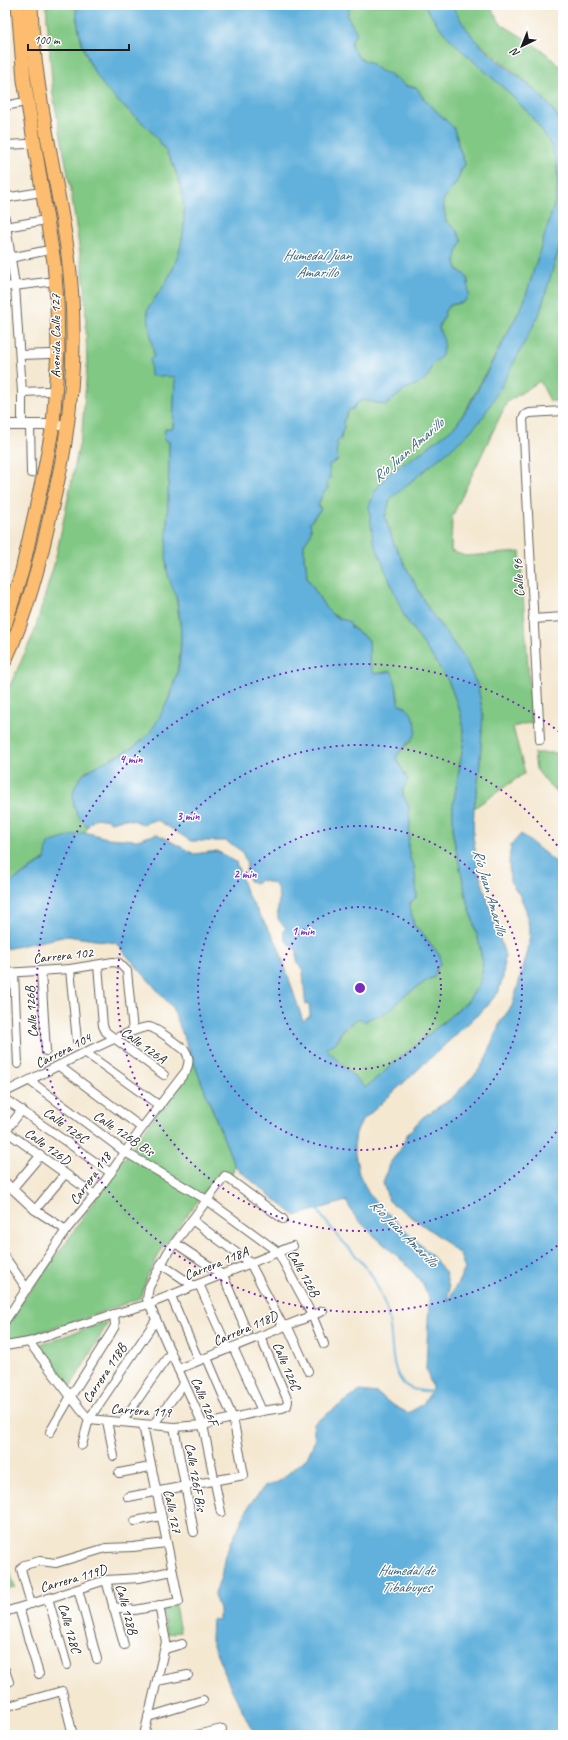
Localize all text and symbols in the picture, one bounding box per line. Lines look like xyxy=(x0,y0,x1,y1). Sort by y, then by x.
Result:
scale bar xyxy=(28,26,129,52)
north arrow xyxy=(502,26,542,66)
text: 100 m xyxy=(34,32,61,48)
text: N xyxy=(506,44,522,61)
water label: Humedal Juan Amarillo xyxy=(283,246,352,282)
street label: Avenida Calle 127 xyxy=(47,293,64,378)
water label: Río Juan Amarillo xyxy=(369,413,449,487)
street label: Calle 96 xyxy=(509,558,528,597)
text: 4 min xyxy=(120,751,143,767)
text: 3 min xyxy=(177,808,200,824)
water label: Río Juan Amarillo xyxy=(468,847,511,939)
text: 2 min xyxy=(234,866,257,882)
text: 1 min xyxy=(292,923,315,939)
street label: Carrera 102 xyxy=(32,944,96,967)
centre of rings xyxy=(353,981,367,995)
street label: Calle 126B xyxy=(21,984,42,1038)
street label: Calle 126A xyxy=(118,1023,170,1068)
street label: Carrera 104 xyxy=(32,1028,96,1072)
street label: Calle 126C xyxy=(40,1104,92,1148)
street label: Calle 126B Bis xyxy=(90,1107,158,1161)
street label: Calle 126D xyxy=(22,1124,75,1170)
street label: Carrera 118 xyxy=(66,1147,116,1208)
water label: Río Juan Amarillo xyxy=(366,1195,443,1272)
street label: Carrera 118A xyxy=(182,1243,252,1284)
street label: Calle 126B xyxy=(284,1247,324,1301)
street label: Carrera 118D xyxy=(210,1307,282,1350)
street label: Carrera 118B xyxy=(78,1339,131,1406)
street label: Calle 126C xyxy=(269,1339,305,1394)
street label: Calle 126F xyxy=(187,1375,223,1431)
street label: Carrera 119 xyxy=(110,1400,173,1421)
street label: Calle 126F Bis xyxy=(181,1442,210,1514)
street label: Calle 127 xyxy=(160,1488,186,1535)
street label: Carrera 119D xyxy=(38,1560,110,1596)
water label: Humedal de Tibabuyes xyxy=(378,1561,436,1597)
street label: Calle 128B xyxy=(112,1582,142,1638)
street label: Calle 128C xyxy=(54,1601,85,1656)

